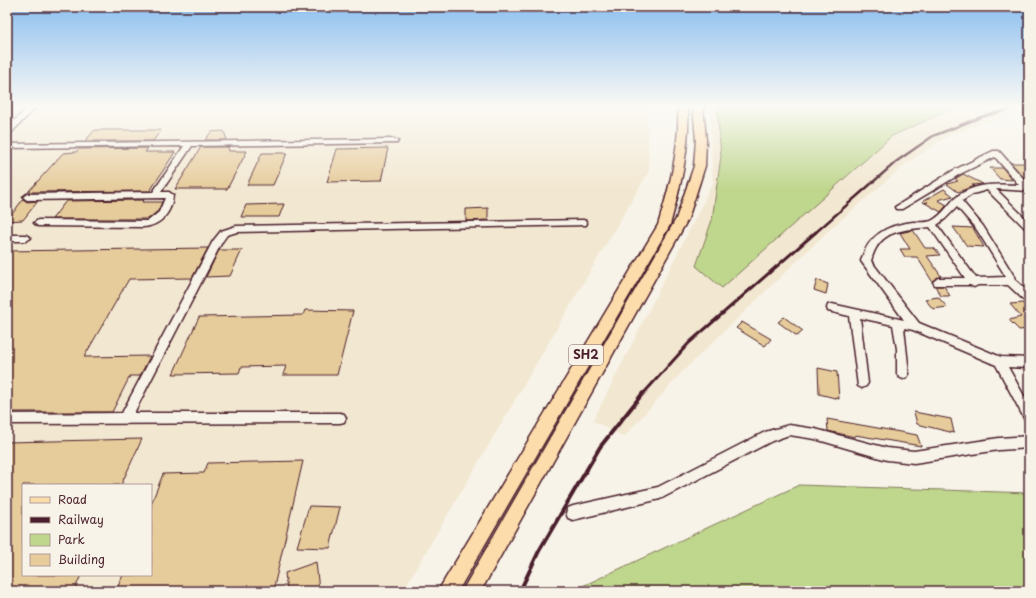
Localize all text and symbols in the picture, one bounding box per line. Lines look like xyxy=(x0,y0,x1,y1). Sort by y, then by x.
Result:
road number: SH2 xyxy=(569,345,603,365)
legend xyxy=(22,484,152,576)
text: Road xyxy=(58,490,87,508)
text: Railway xyxy=(58,510,104,528)
text: Park xyxy=(58,530,85,548)
text: Building xyxy=(58,550,105,568)

